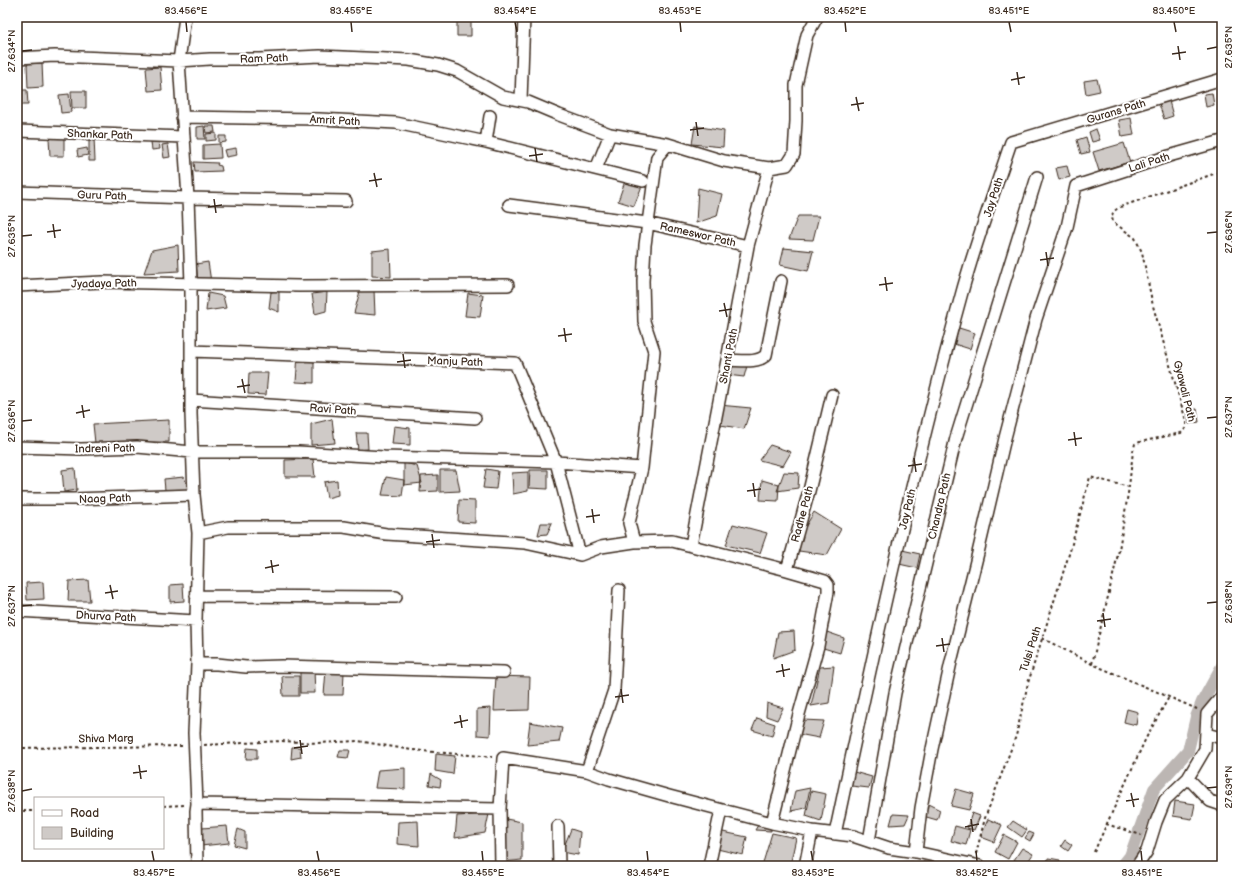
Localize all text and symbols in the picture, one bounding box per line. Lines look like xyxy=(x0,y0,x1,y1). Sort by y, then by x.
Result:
text: 83.456°E xyxy=(165,5,208,17)
text: 83.455°E xyxy=(330,5,373,17)
text: 83.454°E xyxy=(494,5,537,17)
text: 83.453°E xyxy=(659,5,702,17)
text: 83.452°E xyxy=(824,5,867,17)
text: 83.451°E xyxy=(989,5,1030,17)
text: 83.450°E xyxy=(1153,5,1196,17)
text: 27.635°N xyxy=(1223,26,1235,68)
text: 27.634°N xyxy=(6,30,18,72)
street label: Ram Path xyxy=(240,51,288,66)
street label: Gurans Path xyxy=(1085,96,1147,127)
street label: Amrit Path xyxy=(309,113,361,128)
street label: Shankar Path xyxy=(67,127,133,142)
street label: Lali Path xyxy=(1127,150,1171,175)
street label: Jay Path xyxy=(981,176,1006,219)
street label: Guru Path xyxy=(77,188,127,203)
text: 27.636°N xyxy=(1223,210,1235,254)
text: 27.635°N xyxy=(6,215,18,257)
street label: Rameswor Path xyxy=(659,219,737,250)
street label: Jyadaya Path xyxy=(71,276,137,291)
street label: Shanti Path xyxy=(717,327,740,385)
street label: Manju Path xyxy=(427,354,483,369)
street label: Gyawali Path xyxy=(1171,359,1198,423)
text: 27.637°N xyxy=(1223,396,1235,438)
text: 27.636°N xyxy=(6,399,18,443)
street label: Ravi Path xyxy=(309,401,357,418)
street label: Indreni Path xyxy=(75,441,135,456)
street label: Chandra Path xyxy=(926,472,953,541)
street label: Radhe Path xyxy=(789,484,816,544)
street label: Jay Path xyxy=(897,488,918,531)
street label: Naag Path xyxy=(79,491,131,506)
text: 27.638°N xyxy=(1223,581,1235,623)
text: 27.637°N xyxy=(6,585,18,627)
street label: Dhurva Path xyxy=(75,608,137,625)
street label: Tulsi Path xyxy=(1017,625,1044,674)
street label: Shiva Marg xyxy=(78,732,134,745)
text: 27.639°N xyxy=(1223,766,1235,808)
text: 27.638°N xyxy=(6,770,18,812)
legend xyxy=(34,797,164,849)
text: Road xyxy=(70,806,99,821)
text: Building xyxy=(70,826,114,841)
text: 83.457°E xyxy=(133,867,175,879)
text: 83.456°E xyxy=(298,867,341,879)
text: 83.455°E xyxy=(462,867,505,879)
text: 83.454°E xyxy=(627,867,670,879)
text: 83.453°E xyxy=(792,867,835,879)
text: 83.452°E xyxy=(956,867,999,879)
text: 83.451°E xyxy=(1122,867,1163,879)

